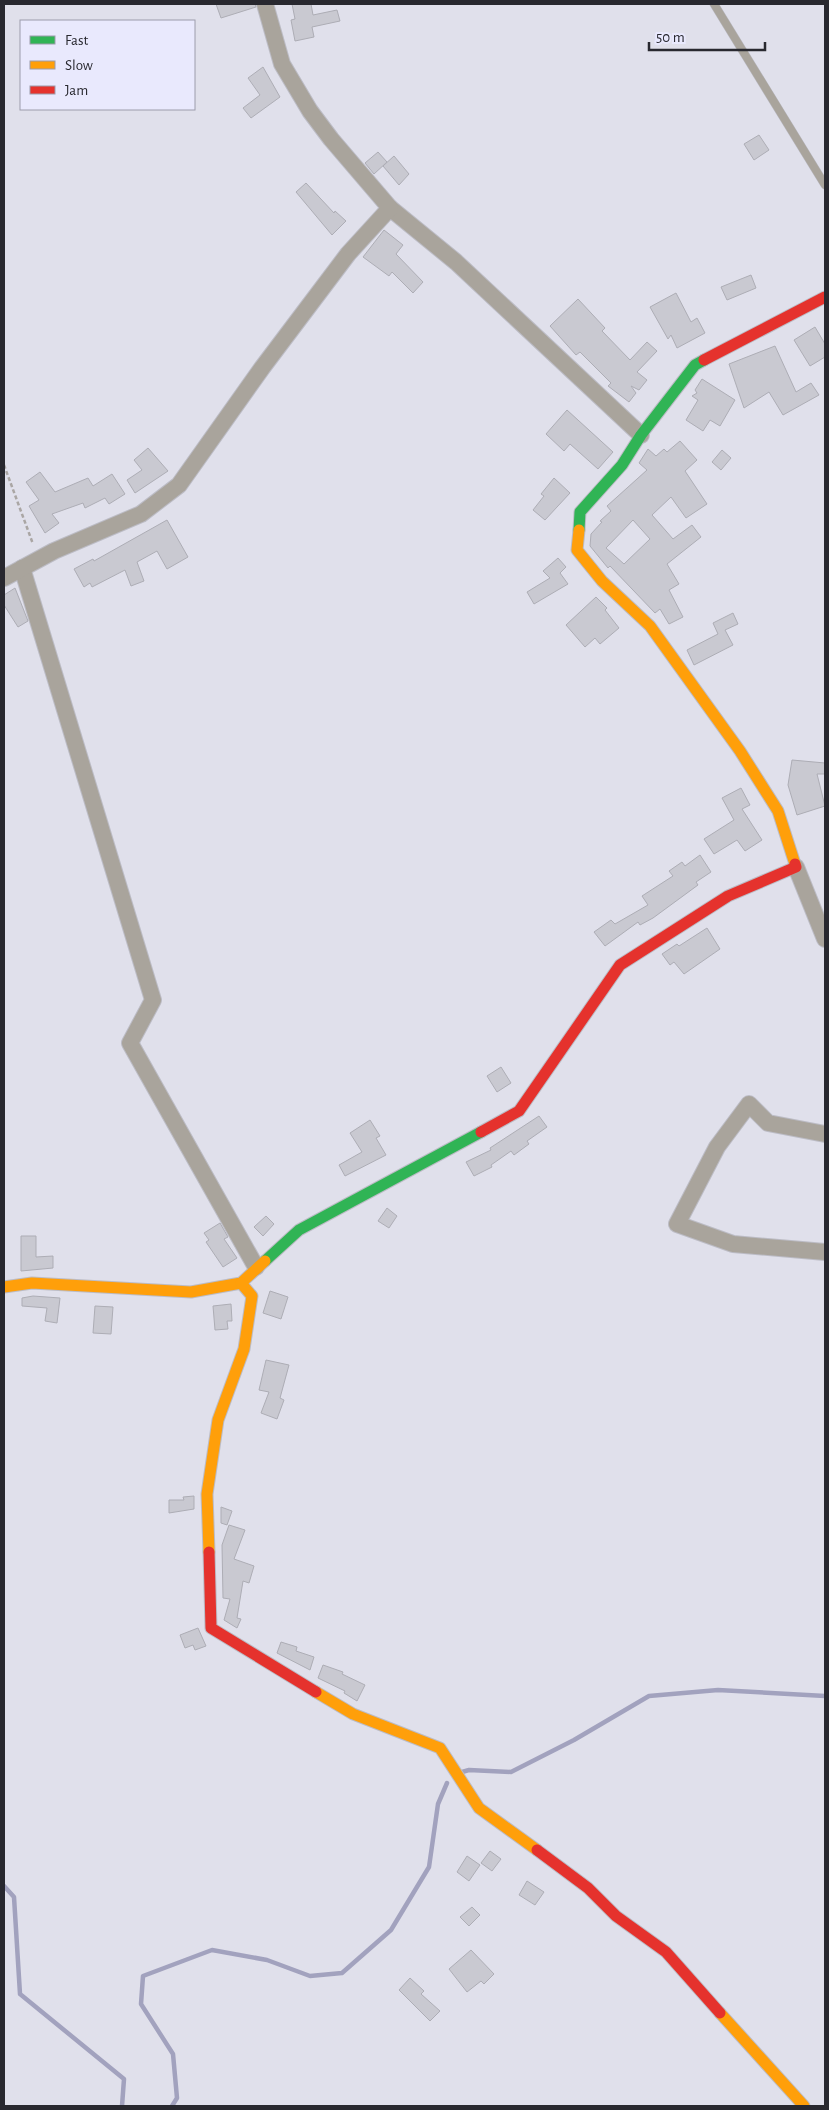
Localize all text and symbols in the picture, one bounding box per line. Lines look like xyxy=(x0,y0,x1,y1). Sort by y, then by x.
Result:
legend xyxy=(20,20,195,110)
scale bar xyxy=(649,20,765,52)
text: 50 m xyxy=(656,30,685,45)
text: Fast xyxy=(65,33,89,48)
text: Slow xyxy=(65,58,93,73)
text: Jam xyxy=(65,83,88,98)

